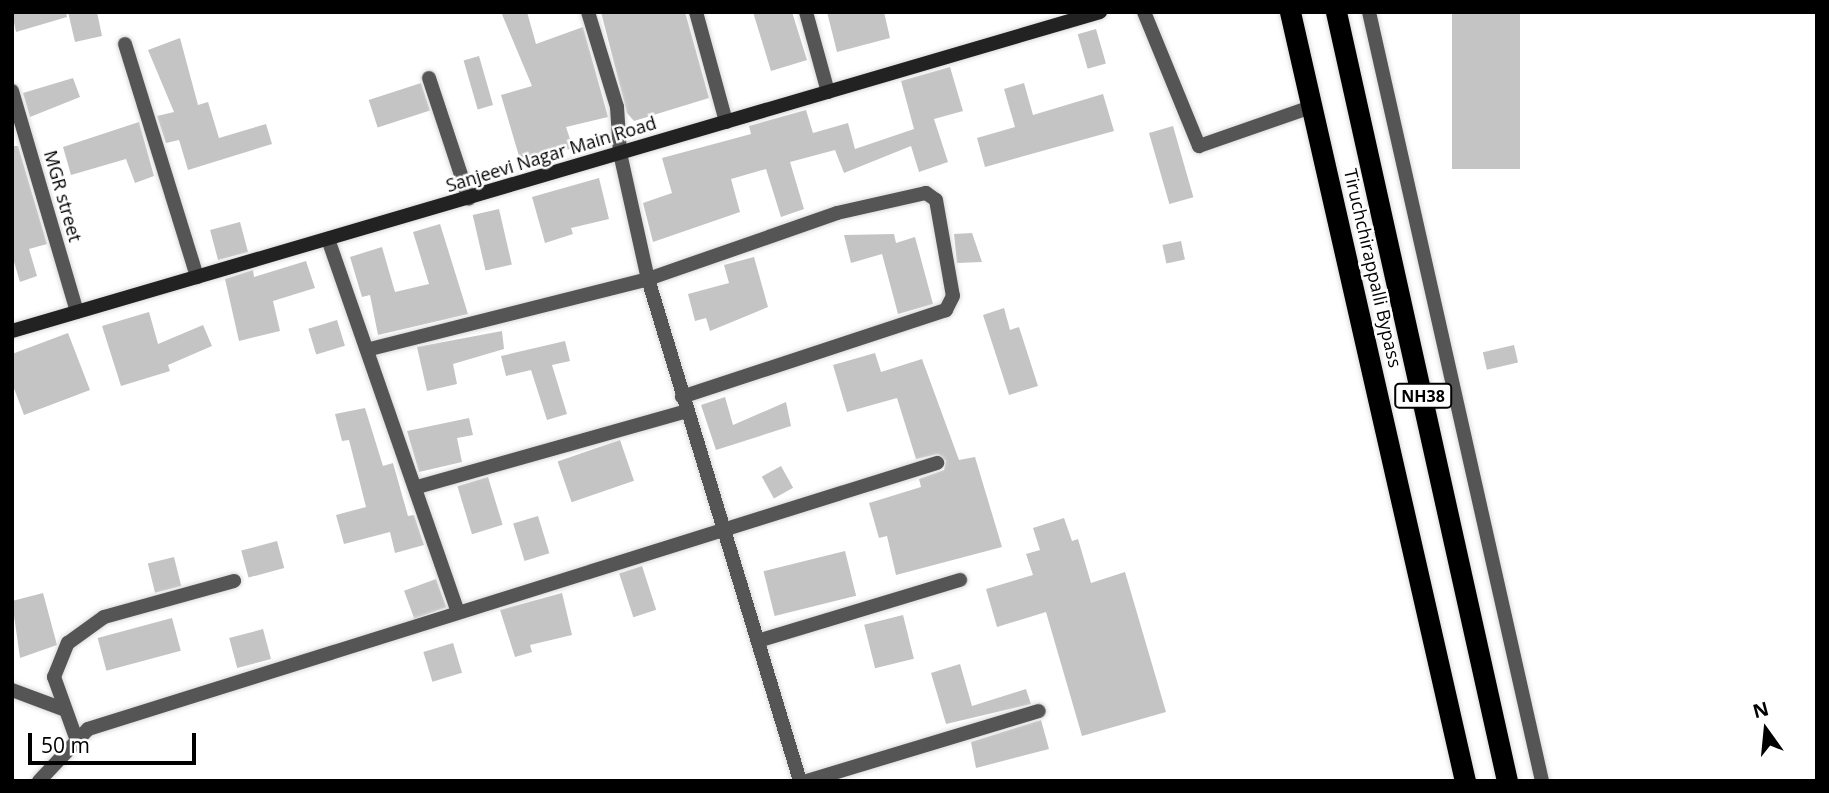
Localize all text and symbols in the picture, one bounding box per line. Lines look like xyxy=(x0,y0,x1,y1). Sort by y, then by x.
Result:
street label: Sanjeevi Nagar Main Road xyxy=(443,112,659,196)
street label: MGR street xyxy=(40,148,86,244)
street label: Tiruchchirappalli Bypass xyxy=(1340,167,1406,369)
road number: NH38 xyxy=(1393,384,1453,408)
north arrow xyxy=(1731,695,1801,765)
text: N xyxy=(1750,695,1771,724)
scale bar xyxy=(32,720,200,764)
text: 50 m xyxy=(41,731,90,759)

